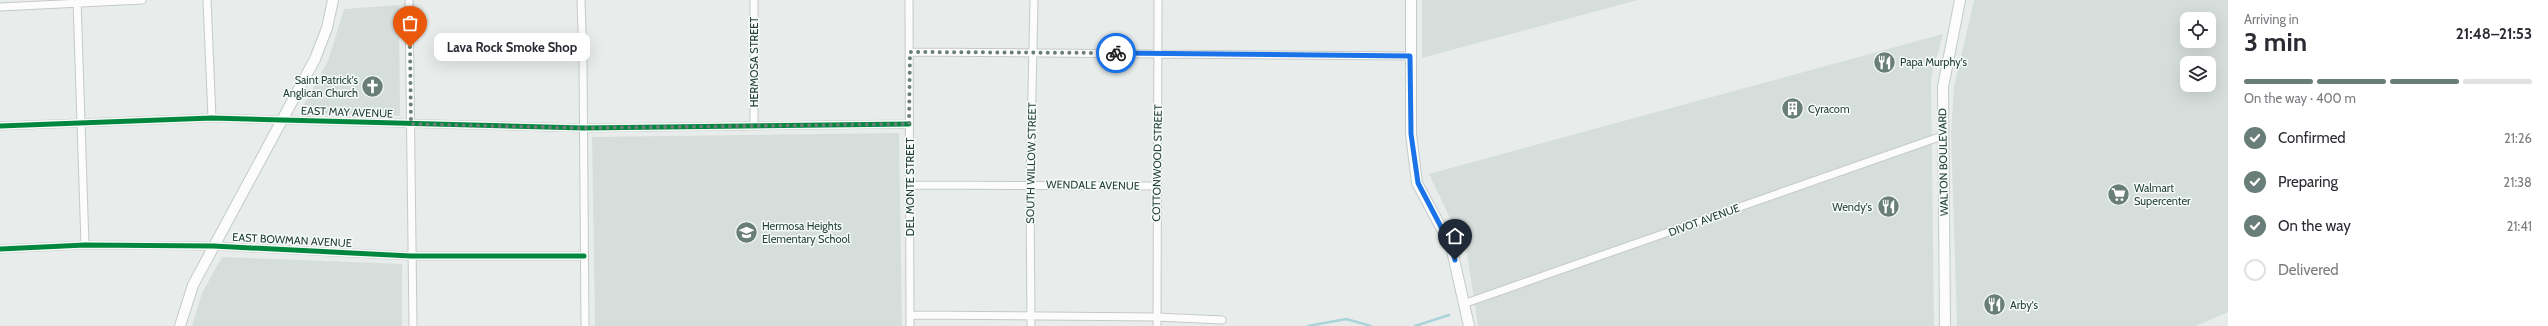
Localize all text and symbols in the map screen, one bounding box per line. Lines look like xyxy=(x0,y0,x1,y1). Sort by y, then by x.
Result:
pin xyxy=(393,6,427,47)
text: Arriving in xyxy=(2244,11,2299,27)
icon: bag xyxy=(399,12,421,34)
map controls xyxy=(2180,12,2216,92)
button: locate xyxy=(2180,12,2216,48)
street label: HERMOSA STREET xyxy=(747,17,761,107)
text: 21:48–21:53 xyxy=(2456,25,2532,43)
text: 3 min xyxy=(2244,26,2307,58)
callout: Lava Rock Smoke Shop xyxy=(434,33,590,61)
courier xyxy=(1096,33,1136,73)
text: Lava Rock Smoke Shop xyxy=(447,39,577,55)
icon: bike xyxy=(1105,42,1127,64)
restaurant icon: Papa Murphy's xyxy=(1871,49,1897,75)
place label: Papa Murphy's xyxy=(1900,55,1968,69)
button: layers xyxy=(2180,56,2216,92)
place label: Saint Patrick's Anglican Church xyxy=(283,73,358,100)
church icon: Saint Patrick's Anglican Church xyxy=(360,73,386,99)
text: On the way · 400 m xyxy=(2244,90,2356,106)
building icon: Cyracom xyxy=(1779,96,1805,122)
street label: SOUTH WILLOW STREET xyxy=(1023,102,1039,224)
place label: Cyracom xyxy=(1808,102,1850,116)
street label: EAST MAY AVENUE xyxy=(301,103,393,121)
street label: COTTONWOOD STREET xyxy=(1149,104,1165,222)
street label: WALTON BOULEVARD xyxy=(1935,108,1951,216)
icon: check xyxy=(2244,127,2266,149)
text: Confirmed xyxy=(2278,129,2346,147)
text: 21:26 xyxy=(2504,130,2532,146)
street label: DEL MONTE STREET xyxy=(903,138,917,236)
icon: check xyxy=(2244,171,2266,193)
text: Preparing xyxy=(2278,173,2338,191)
text: 21:38 xyxy=(2503,174,2532,190)
street label: WENDALE AVENUE xyxy=(1046,177,1140,193)
supermarket icon: Walmart Supercenter xyxy=(2105,181,2131,207)
place label: Walmart Supercenter xyxy=(2134,181,2191,208)
restaurant icon: Wendy's xyxy=(1875,194,1901,220)
place label: Wendy's xyxy=(1832,200,1872,214)
street label: DIVOT AVENUE xyxy=(1666,201,1742,239)
icon: check xyxy=(2244,215,2266,237)
text: On the way xyxy=(2278,217,2351,235)
text: 21:41 xyxy=(2506,218,2532,234)
school or university icon: Hermosa Heights Elementary School xyxy=(734,219,760,245)
place label: Hermosa Heights Elementary School xyxy=(762,219,851,246)
pin xyxy=(1438,219,1472,260)
icon: home xyxy=(1444,225,1466,247)
street label: EAST BOWMAN AVENUE xyxy=(232,230,352,250)
text: Delivered xyxy=(2278,261,2339,279)
restaurant icon: Arby's xyxy=(1981,292,2007,318)
place label: Arby's xyxy=(2010,298,2039,312)

